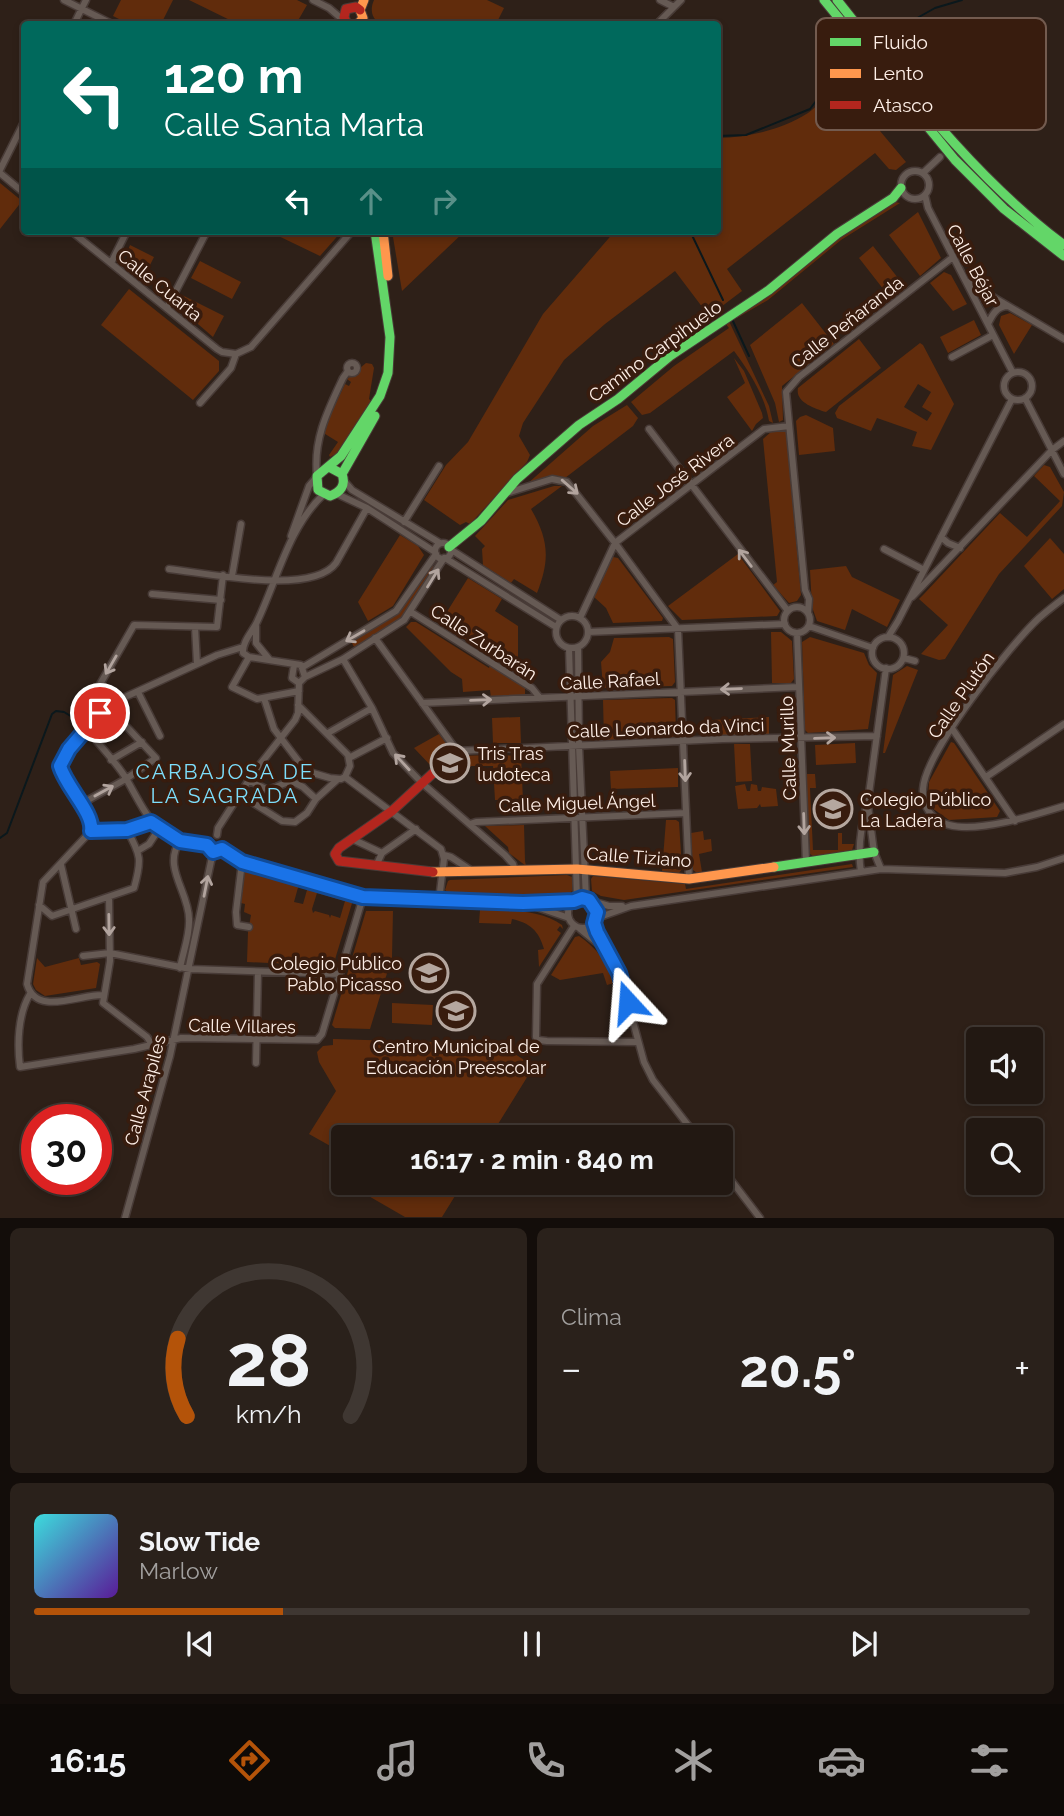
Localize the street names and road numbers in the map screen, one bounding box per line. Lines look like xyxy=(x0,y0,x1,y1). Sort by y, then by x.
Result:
street label: Calle Béjar xyxy=(943,220,1004,310)
street label: Calle Cuarta xyxy=(114,245,206,325)
street label: Calle Peñaranda xyxy=(787,272,907,372)
street label: Camino Carpihuelo xyxy=(584,296,726,406)
street label: Calle José Rivera xyxy=(612,429,738,531)
street label: Calle Zurbarán xyxy=(427,600,541,684)
street label: Calle Plutón xyxy=(923,648,999,742)
street label: Calle Rafael xyxy=(560,668,660,694)
street label: Calle Murillo xyxy=(776,695,800,800)
street label: Calle Leonardo da Vinci xyxy=(567,714,765,742)
street label: Calle Miguel Ángel xyxy=(498,789,656,816)
street label: Calle Tiziano xyxy=(586,843,693,871)
street label: Calle Villares xyxy=(188,1015,296,1037)
street label: Calle Arapiles xyxy=(120,1032,170,1148)

